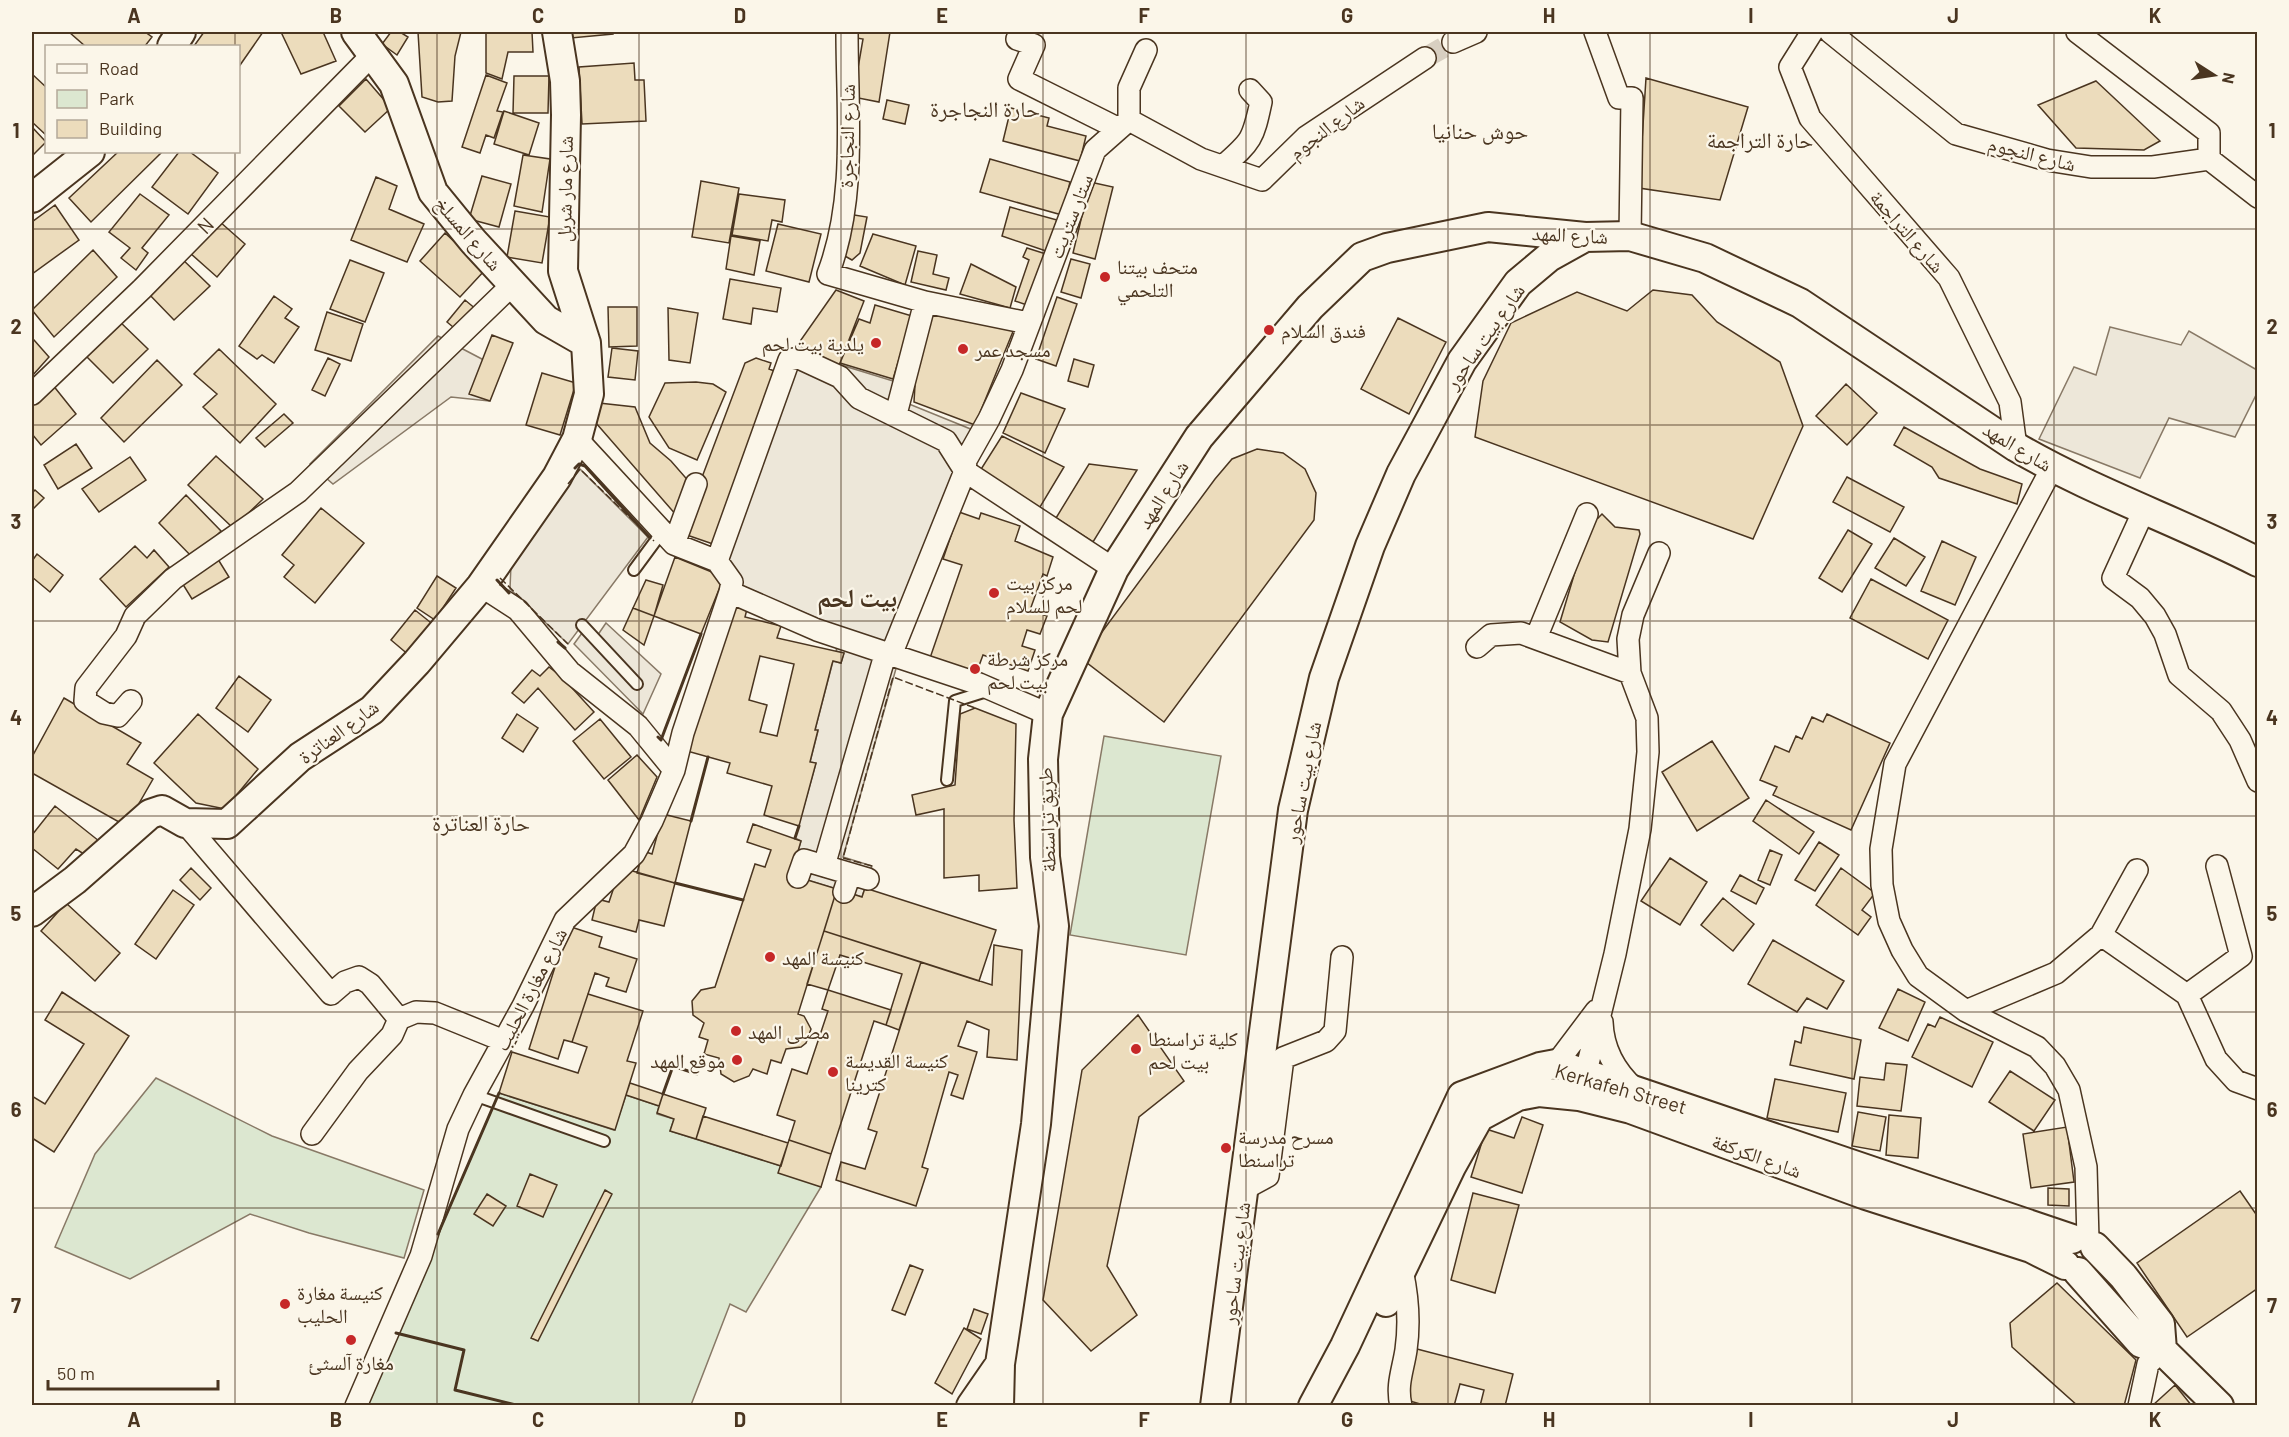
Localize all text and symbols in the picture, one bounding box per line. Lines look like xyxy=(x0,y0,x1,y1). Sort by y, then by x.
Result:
text: A xyxy=(127,3,141,27)
text: B xyxy=(330,3,342,27)
text: C xyxy=(532,3,544,27)
text: D xyxy=(734,3,746,27)
text: E xyxy=(936,3,948,27)
text: F xyxy=(1138,3,1150,27)
text: G xyxy=(1341,3,1353,27)
text: H xyxy=(1543,3,1555,27)
text: I xyxy=(1748,3,1754,27)
text: J xyxy=(1947,3,1959,27)
text: K xyxy=(2149,3,2162,27)
legend xyxy=(45,45,240,153)
north arrow xyxy=(2184,45,2244,105)
text: Road xyxy=(99,57,139,79)
text: N xyxy=(2219,71,2240,85)
street label: شارع النجاجرة xyxy=(833,84,861,188)
text: Park xyxy=(99,87,134,109)
street label: شارع النجوم xyxy=(1283,90,1370,166)
district label: حارة النجاجرة xyxy=(930,95,1040,122)
text: Building xyxy=(99,117,162,139)
district label: حوش حنانيا xyxy=(1432,117,1528,145)
text: 1 xyxy=(12,118,20,142)
text: 1 xyxy=(2268,118,2276,142)
district label: حارة التراجمة xyxy=(1707,126,1813,153)
street label: شارع النجوم xyxy=(1985,131,2078,178)
street label: شارع مار شربل xyxy=(551,136,579,242)
street label: ستار ستريت xyxy=(1043,170,1097,262)
street label: شارع التراجمة xyxy=(1864,185,1950,278)
street label: شارع المسلخ xyxy=(429,191,508,276)
street label: N xyxy=(192,212,218,238)
street label: شارع المهد xyxy=(1531,220,1609,250)
place label: متحف بيتنا التلحمي xyxy=(1117,254,1198,306)
marker: متحف بيتنا التلحمي xyxy=(1098,270,1112,284)
street label: شارع بيت ساحور xyxy=(1438,279,1531,395)
text: 2 xyxy=(10,314,22,338)
text: 2 xyxy=(2266,314,2278,338)
place label: فندق السلام xyxy=(1281,318,1366,345)
marker: فندق السلام xyxy=(1262,323,1276,337)
place label: يلدية بيت لحم xyxy=(762,331,864,358)
marker: يلدية بيت لحم xyxy=(869,336,883,350)
place label: مسجد عمر xyxy=(974,337,1051,361)
marker: مسجد عمر xyxy=(956,342,970,356)
street label: شارع المهد xyxy=(1978,416,2057,478)
street label: شارع المهد xyxy=(1131,455,1195,534)
text: 3 xyxy=(11,509,21,533)
text: 3 xyxy=(2267,509,2277,533)
place label: مركز بيت لحم للسلام xyxy=(1006,570,1083,620)
district label: بيت لحم xyxy=(817,581,897,616)
marker: مركز بيت لحم للسلام xyxy=(987,586,1001,600)
place label: مركز شرطة بيت لحم xyxy=(987,646,1068,696)
marker: مركز شرطة بيت لحم xyxy=(968,662,982,676)
street label: شارع العناترة xyxy=(293,694,384,770)
text: 4 xyxy=(10,705,22,729)
text: 4 xyxy=(2266,705,2278,729)
street label: شارع بيت ساحور xyxy=(1278,719,1327,846)
street label: طريق تراسنطة xyxy=(1032,767,1061,873)
district label: حارة العناترة xyxy=(432,809,530,836)
text: 5 xyxy=(11,901,22,925)
text: 5 xyxy=(2267,901,2278,925)
street label: شارع مغارة الحليب xyxy=(489,923,573,1056)
place label: كنيسة المهد xyxy=(782,945,864,970)
marker: كنيسة المهد xyxy=(763,950,777,964)
place label: مصلى المهد xyxy=(748,1019,830,1044)
marker: مصلى المهد xyxy=(729,1024,743,1038)
place label: كلية تراسنطا بيت لحم xyxy=(1148,1026,1238,1076)
marker: كلية تراسنطا بيت لحم xyxy=(1129,1042,1143,1056)
place label: موقع المهد xyxy=(650,1048,725,1074)
place label: كنيسة القديسة كترينا xyxy=(845,1048,948,1095)
marker: موقع المهد xyxy=(730,1053,744,1067)
street label: Kerkafeh Street xyxy=(1552,1058,1690,1118)
marker: كنيسة القديسة كترينا xyxy=(826,1065,840,1079)
text: 6 xyxy=(11,1097,22,1121)
text: 6 xyxy=(2267,1097,2278,1121)
place label: مسرح مدرسة تراسنطا xyxy=(1238,1124,1334,1171)
street label: شارع الكركفة xyxy=(1708,1128,1805,1184)
marker: مسرح مدرسة تراسنطا xyxy=(1219,1141,1233,1155)
street label: شارع بيت ساحور xyxy=(1215,1200,1256,1327)
place label: كنيسة مغارة الحليب xyxy=(297,1280,383,1328)
text: 7 xyxy=(11,1293,21,1317)
text: 7 xyxy=(2267,1293,2277,1317)
marker: كنيسة مغارة الحليب xyxy=(278,1297,292,1311)
marker: مغارة آلسثئ xyxy=(344,1333,358,1347)
place label: مغارة آلسثئ xyxy=(308,1350,394,1375)
scale bar xyxy=(48,1353,218,1391)
text: 50 m xyxy=(57,1362,95,1384)
text: A xyxy=(127,1407,141,1431)
text: B xyxy=(330,1407,342,1431)
text: C xyxy=(532,1407,544,1431)
text: D xyxy=(734,1407,746,1431)
text: E xyxy=(936,1407,948,1431)
text: F xyxy=(1138,1407,1150,1431)
text: G xyxy=(1341,1407,1353,1431)
text: H xyxy=(1543,1407,1555,1431)
text: I xyxy=(1748,1407,1754,1431)
text: J xyxy=(1947,1407,1959,1431)
text: K xyxy=(2149,1407,2162,1431)

